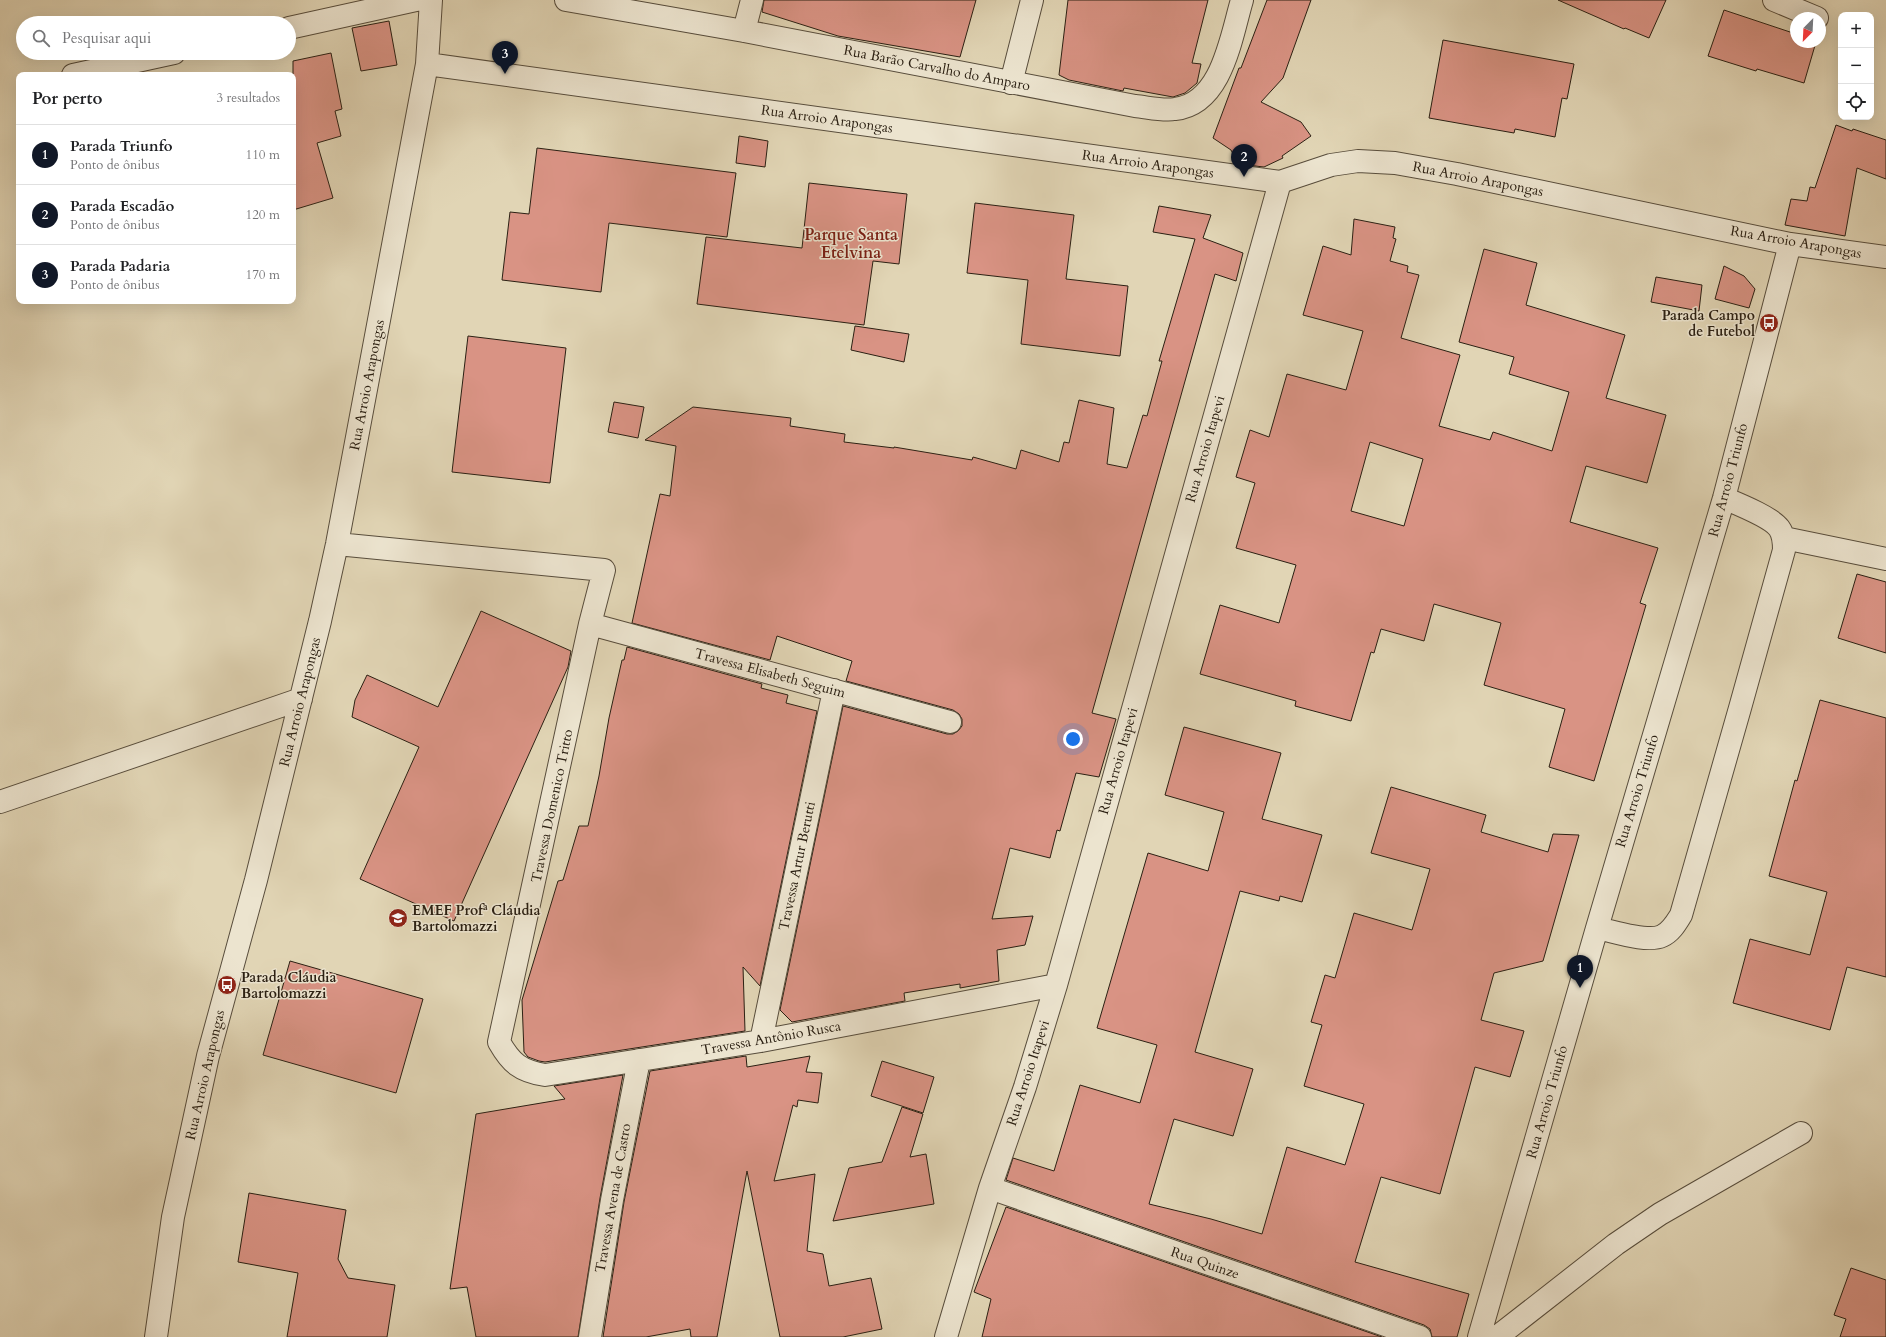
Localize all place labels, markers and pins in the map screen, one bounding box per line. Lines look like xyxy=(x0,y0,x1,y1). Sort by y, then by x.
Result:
pin: 3 xyxy=(492,41,518,74)
pin: 2 xyxy=(1231,144,1257,177)
place label: Parada Campo de Futebol xyxy=(1662,306,1755,341)
bus stop icon: Parada Campo de Futebol xyxy=(1758,312,1780,334)
place label: EMEF Profª Cláudia Bartolomazzi xyxy=(412,901,540,936)
school or university icon: EMEF Profª Cláudia Bartolomazzi xyxy=(387,907,409,929)
pin: 1 xyxy=(1567,955,1593,988)
place label: Parada Cláudia Bartolomazzi xyxy=(241,968,337,1003)
bus stop icon: Parada Cláudia Bartolomazzi xyxy=(216,974,238,996)

